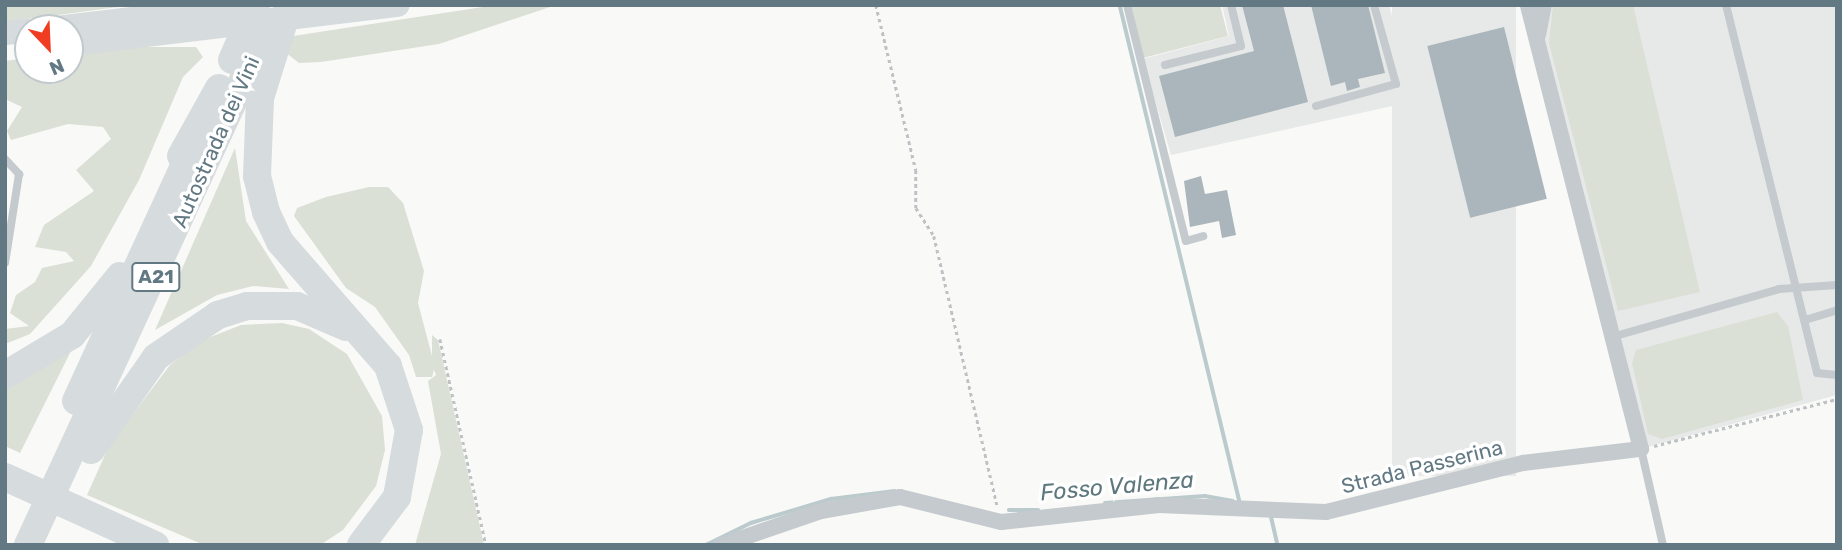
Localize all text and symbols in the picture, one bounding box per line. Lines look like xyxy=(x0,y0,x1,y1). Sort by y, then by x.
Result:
north arrow xyxy=(14,14,84,84)
street label: Autostrada dei Vini xyxy=(167,52,265,232)
text: N xyxy=(46,54,67,80)
road number: A21 xyxy=(130,262,182,292)
street label: Strada Passerina xyxy=(1339,435,1505,499)
water label: Fosso Valenza xyxy=(1039,466,1195,506)

